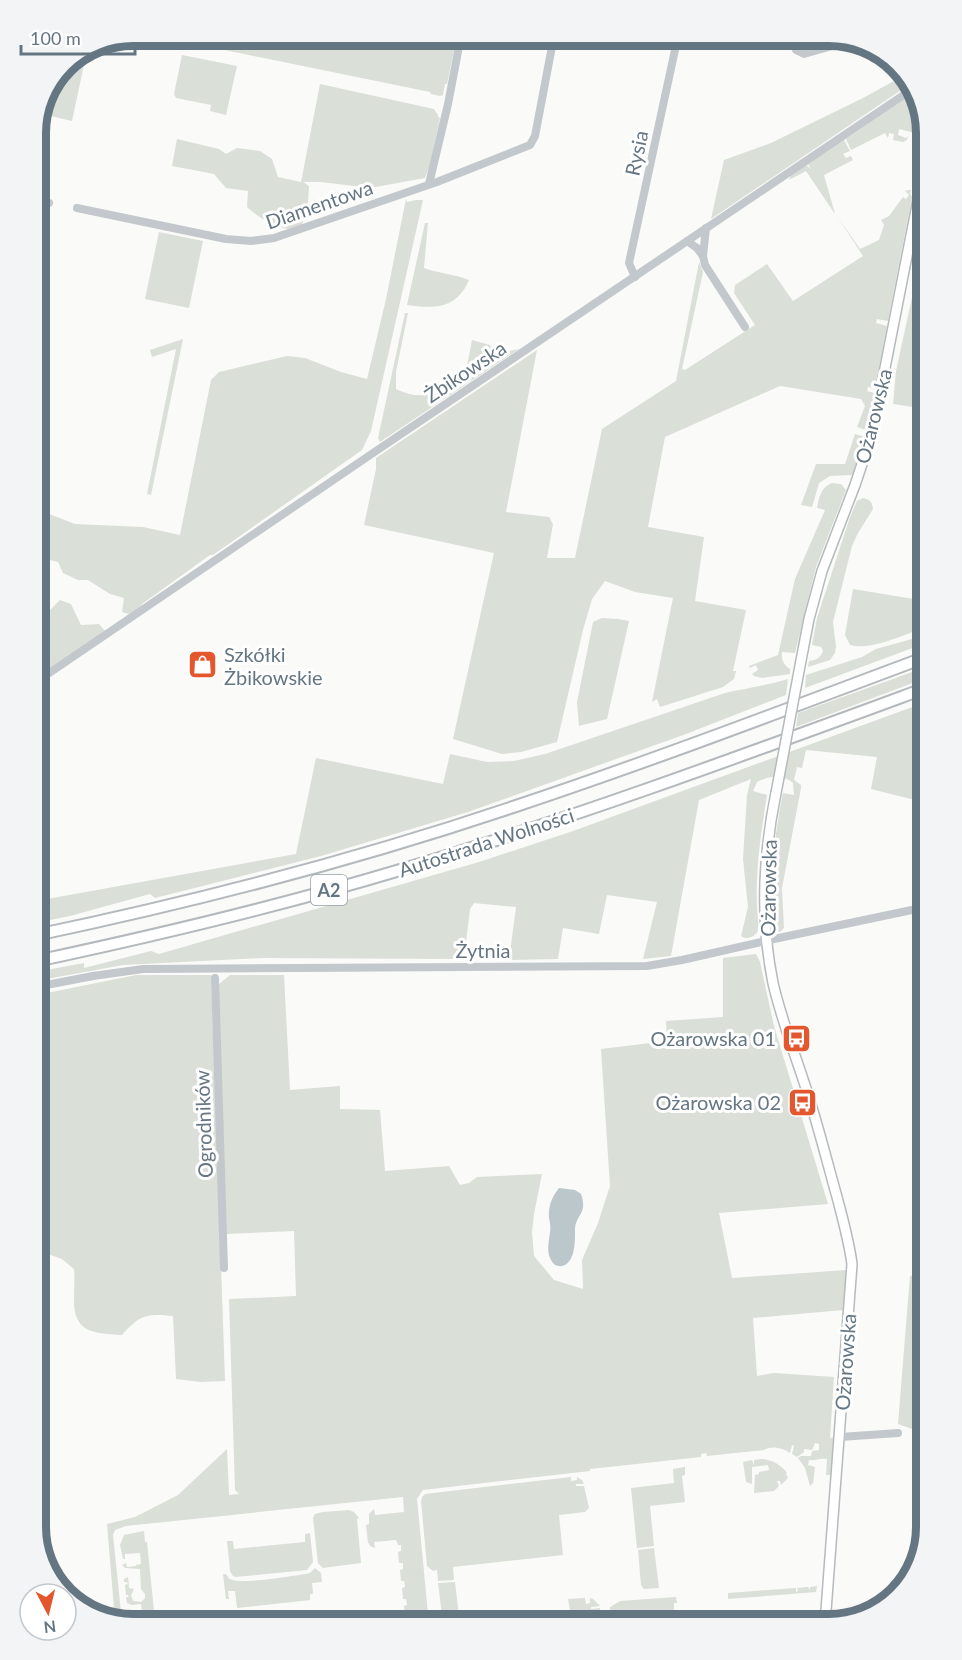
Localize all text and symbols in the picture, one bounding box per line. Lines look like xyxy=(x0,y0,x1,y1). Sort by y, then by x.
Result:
scale bar xyxy=(21,18,135,56)
text: 100 m xyxy=(30,27,81,49)
street label: Rysia xyxy=(620,128,652,178)
street label: Diamentowa xyxy=(262,174,376,234)
street label: Żbikowska xyxy=(420,335,510,407)
street label: Ożarowska xyxy=(850,366,896,466)
place label: Szkółki Żbikowskie xyxy=(224,642,323,689)
shop icon: Szkółki Żbikowskie xyxy=(187,649,219,681)
street label: Autostrada Wolności xyxy=(395,802,577,882)
street label: Ożarowska xyxy=(755,839,781,937)
road number: A2 xyxy=(311,875,347,905)
street label: Żytnia xyxy=(456,938,510,962)
bus stop icon: Ożarowska 01 xyxy=(781,1022,813,1054)
place label: Ożarowska 01 xyxy=(650,1026,776,1050)
street label: Ogrodników xyxy=(189,1069,217,1178)
bus stop icon: Ożarowska 02 xyxy=(786,1086,818,1118)
place label: Ożarowska 02 xyxy=(655,1090,781,1114)
street label: Ożarowska xyxy=(830,1313,860,1411)
north arrow xyxy=(18,1582,78,1642)
text: N xyxy=(43,1617,57,1638)

